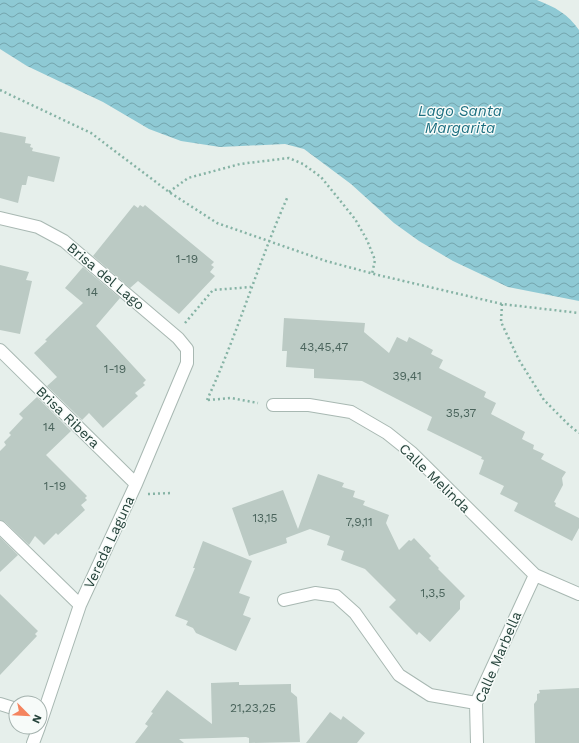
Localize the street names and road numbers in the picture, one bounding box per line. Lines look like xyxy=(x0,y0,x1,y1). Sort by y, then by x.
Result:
street label: Brisa del Lago xyxy=(64,239,148,313)
street label: Brisa Ribera xyxy=(33,383,103,451)
street label: Calle Melinda xyxy=(396,440,474,516)
street label: Vereda Laguna xyxy=(81,493,137,591)
street label: Calle Marbella xyxy=(472,609,524,705)

